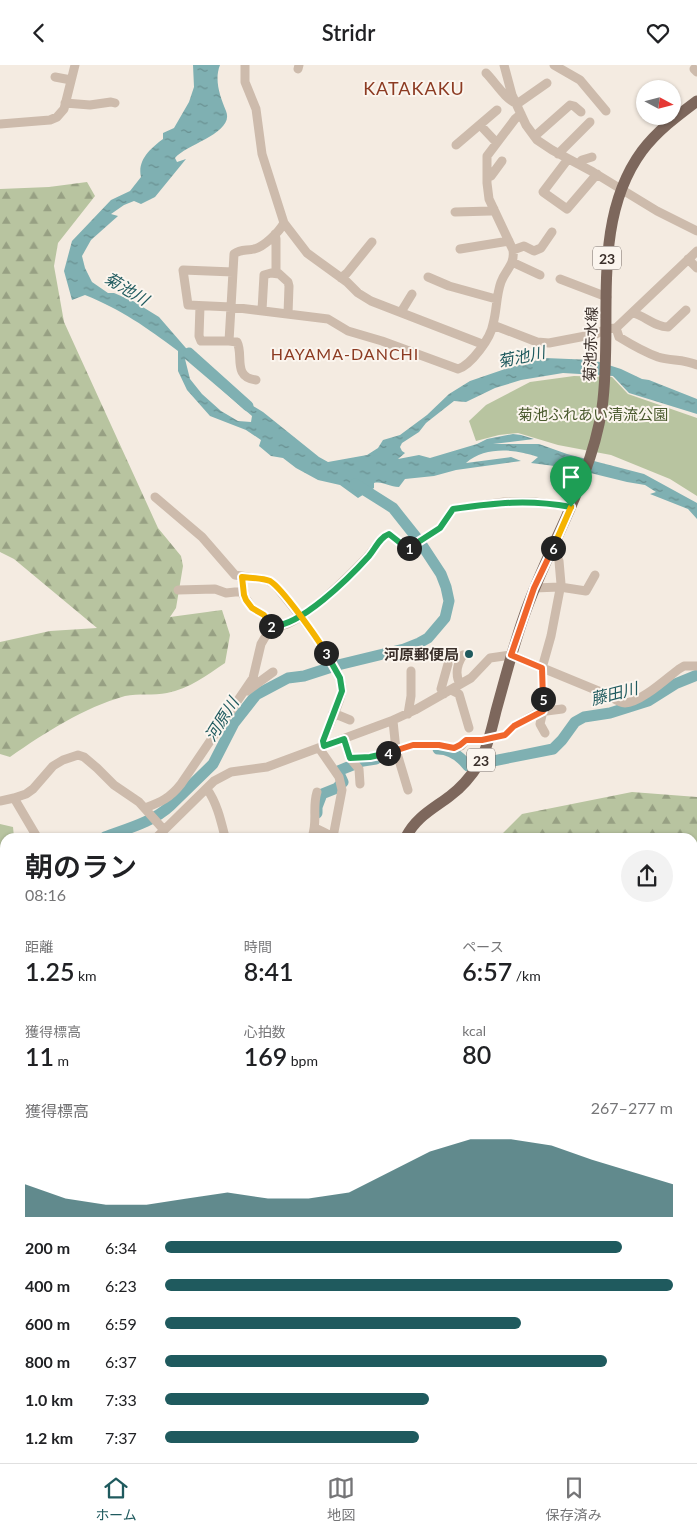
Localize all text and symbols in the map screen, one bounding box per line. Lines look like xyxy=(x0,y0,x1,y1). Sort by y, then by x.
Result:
icon: back xyxy=(25,19,53,47)
text: Stridr xyxy=(322,19,375,46)
icon: heart xyxy=(644,19,672,47)
district label: KATAKAKU xyxy=(363,77,465,99)
north arrow xyxy=(636,80,681,125)
map controls xyxy=(636,80,681,125)
road number: 23 xyxy=(593,247,621,269)
water label: 菊池川 xyxy=(102,267,154,310)
street label: 菊池赤水線 xyxy=(580,306,600,382)
water label: 菊池川 xyxy=(496,341,548,370)
district label: HAYAMA-DANCHI xyxy=(271,344,419,363)
park label: 菊池ふれあい清流公園 xyxy=(518,405,668,423)
pin xyxy=(550,456,592,507)
icon: arrive xyxy=(557,463,585,491)
pin: 1 xyxy=(396,535,422,561)
pin: 6 xyxy=(540,535,566,561)
text: 1 xyxy=(405,540,414,557)
text: 6 xyxy=(549,540,558,557)
pin: 2 xyxy=(258,613,284,639)
text: 2 xyxy=(267,618,276,635)
pin: 3 xyxy=(314,641,338,665)
text: 3 xyxy=(322,645,331,662)
place label: 河原郵便局 xyxy=(384,645,459,663)
marker: 河原郵便局 xyxy=(463,648,475,660)
water label: 藤田川 xyxy=(588,677,642,708)
pin: 5 xyxy=(530,687,556,711)
text: 5 xyxy=(539,691,548,708)
water label: 河原川 xyxy=(200,692,243,744)
pin: 4 xyxy=(376,741,400,765)
text: 4 xyxy=(384,745,393,762)
road number: 23 xyxy=(467,749,495,771)
text: 朝のラン xyxy=(25,849,137,883)
button: share xyxy=(621,850,673,902)
text: 08:16 xyxy=(25,885,66,904)
text: 距離 xyxy=(25,938,53,955)
text: 時間 xyxy=(244,938,272,955)
text: ペース xyxy=(462,938,504,955)
text: 1.25 xyxy=(25,956,74,986)
text: 8:41 xyxy=(244,956,294,986)
text: 6:57 xyxy=(462,956,512,986)
text: km xyxy=(74,967,97,984)
text: /km xyxy=(512,967,541,984)
text: kcal xyxy=(462,1022,486,1039)
text: 獲得標高 xyxy=(25,1023,81,1040)
text: 心拍数 xyxy=(244,1023,286,1040)
text: 80 xyxy=(462,1039,491,1069)
text: 11 xyxy=(25,1041,54,1071)
text: 169 xyxy=(244,1041,287,1071)
text: m xyxy=(54,1052,69,1069)
text: bpm xyxy=(287,1052,318,1069)
text: 267–277 m xyxy=(591,1098,673,1117)
text: 獲得標高 xyxy=(25,1101,89,1120)
text: 200 m xyxy=(25,1238,70,1257)
text: 6:34 xyxy=(105,1238,137,1257)
text: 400 m xyxy=(25,1276,70,1295)
text: 6:23 xyxy=(105,1276,137,1295)
text: 600 m xyxy=(25,1314,70,1333)
text: 6:59 xyxy=(105,1314,137,1333)
text: 800 m xyxy=(25,1352,70,1371)
text: 6:37 xyxy=(105,1352,137,1371)
text: 1.0 km xyxy=(25,1390,73,1409)
text: 7:33 xyxy=(105,1390,137,1409)
text: 1.2 km xyxy=(25,1428,73,1447)
text: 7:37 xyxy=(105,1428,137,1447)
tab: ホーム xyxy=(95,1474,137,1524)
tab: 地図 xyxy=(327,1474,355,1524)
tab: 保存済み xyxy=(546,1474,602,1524)

